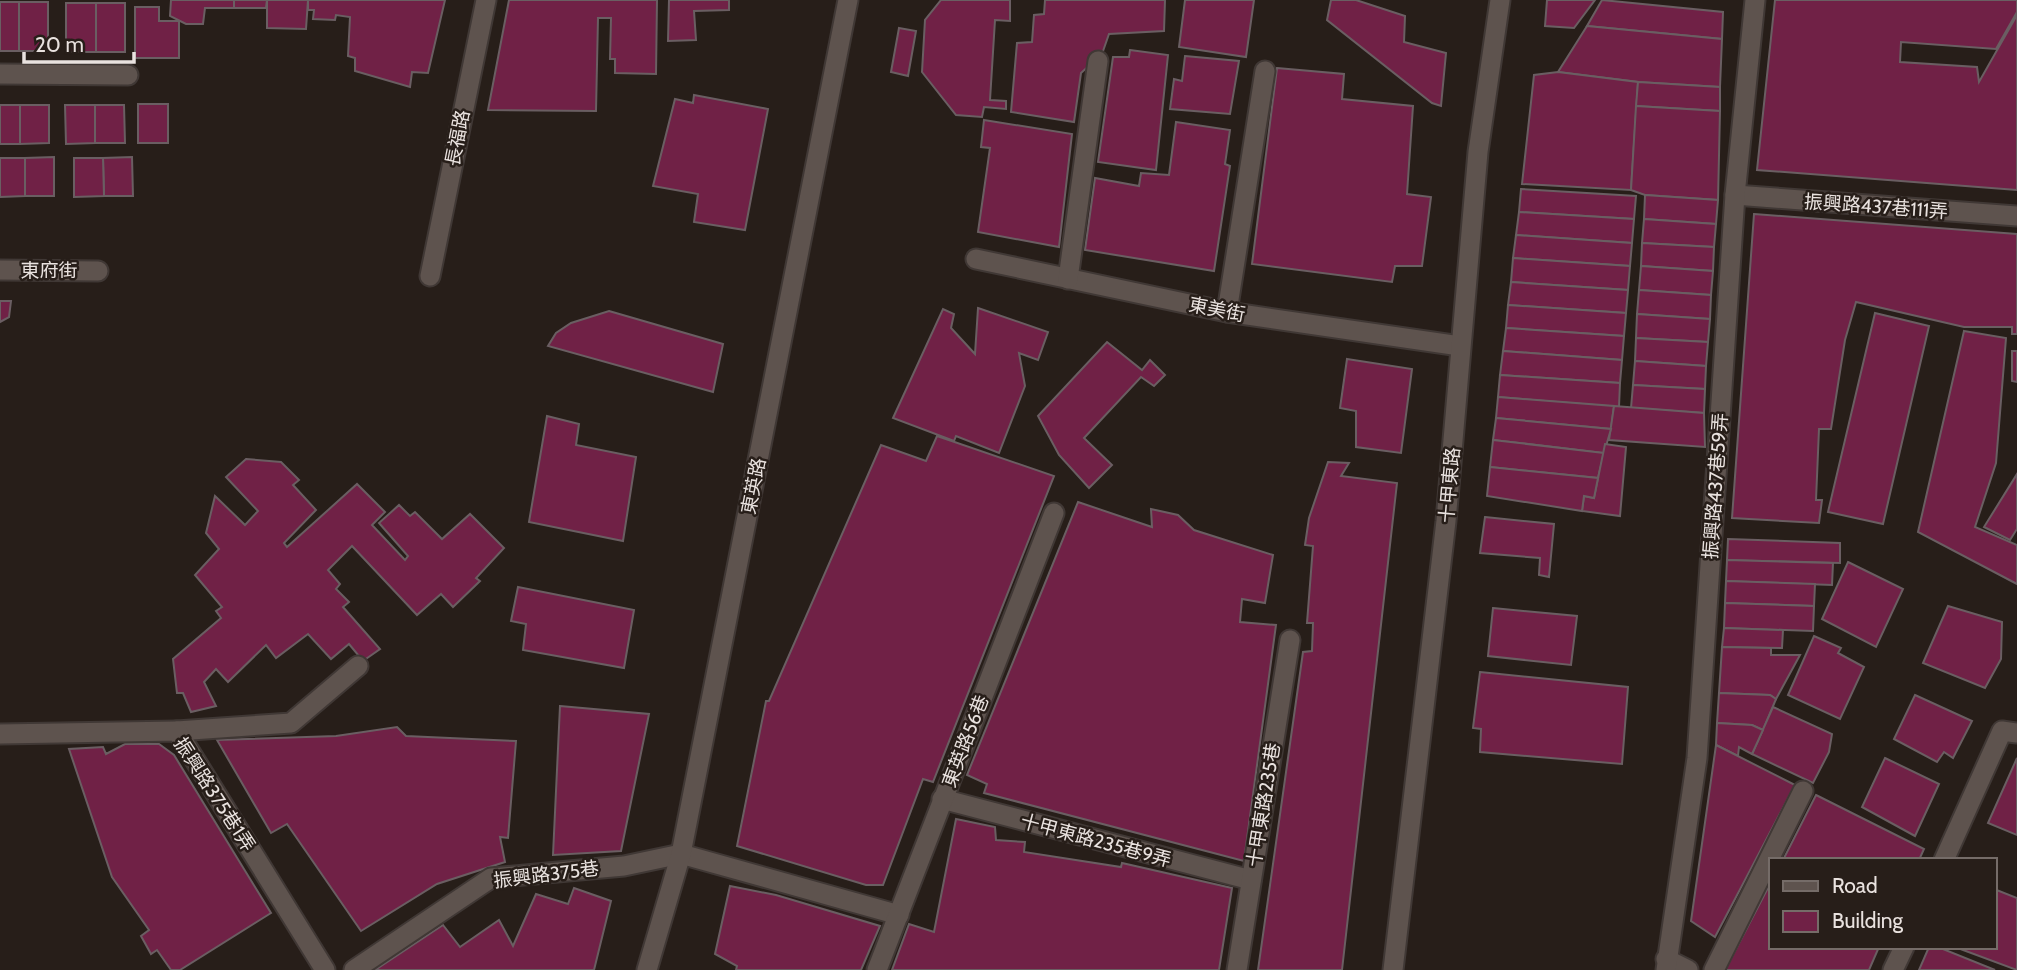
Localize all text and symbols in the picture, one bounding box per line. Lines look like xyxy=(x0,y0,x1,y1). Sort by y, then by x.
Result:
scale bar xyxy=(24,21,135,65)
text: 20 m xyxy=(35,32,84,57)
street label: 長福路 xyxy=(441,108,474,168)
street label: 振興路437巷111弄 xyxy=(1803,190,1949,223)
street label: 東府街 xyxy=(20,259,78,282)
street label: 東美街 xyxy=(1187,293,1247,326)
street label: 振興路437巷59弄 xyxy=(1699,412,1732,560)
street label: 十甲東路 xyxy=(1435,446,1464,524)
street label: 東英路 xyxy=(737,456,770,516)
street label: 東英路56巷 xyxy=(937,692,994,791)
street label: 振興路375巷1弄 xyxy=(169,733,260,856)
street label: 十甲東路235巷 xyxy=(1242,741,1285,869)
street label: 十甲東路235巷9弄 xyxy=(1018,809,1174,872)
street label: 振興路375巷 xyxy=(492,857,600,892)
legend xyxy=(1769,858,1996,949)
text: Road xyxy=(1832,873,1878,898)
text: Building xyxy=(1832,908,1904,933)

